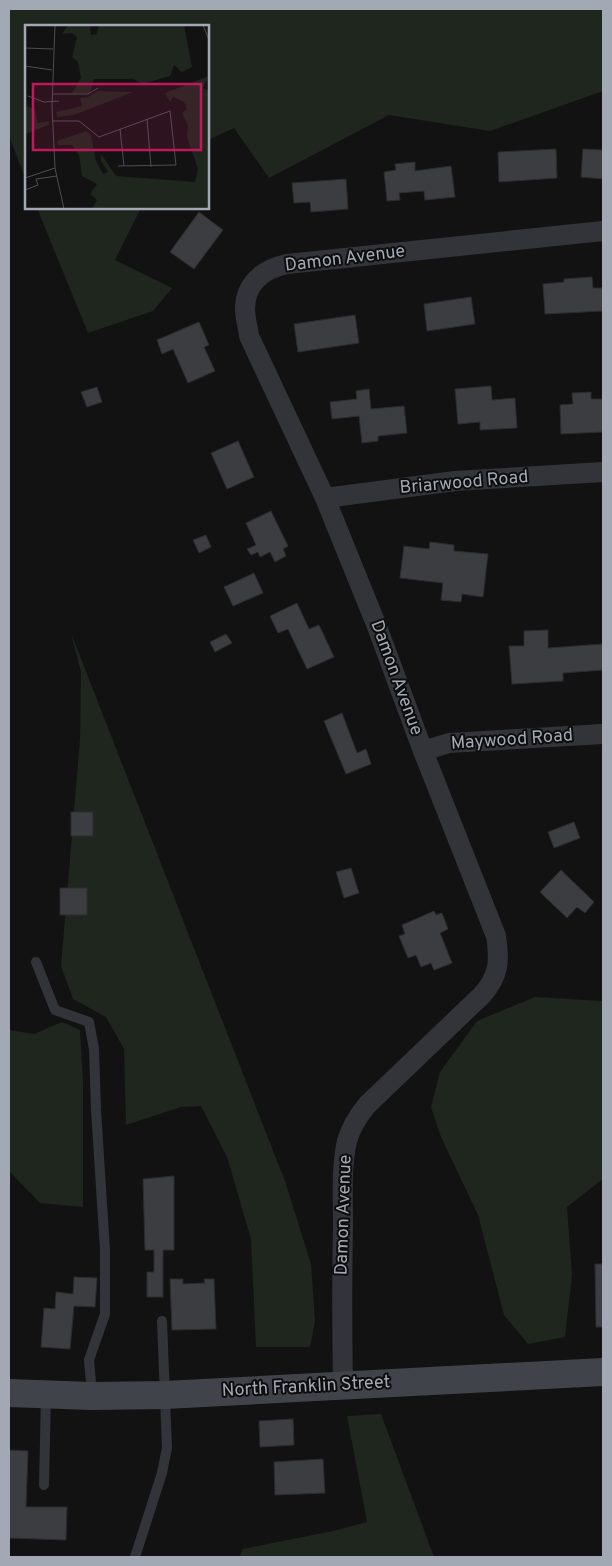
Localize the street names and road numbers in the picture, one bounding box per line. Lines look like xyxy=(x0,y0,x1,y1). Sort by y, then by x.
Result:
street label: Damon Avenue xyxy=(284,240,406,278)
street label: Briarwood Road xyxy=(399,466,529,500)
street label: Damon Avenue xyxy=(365,617,427,739)
street label: Maywood Road xyxy=(450,724,574,756)
street label: Damon Avenue xyxy=(330,1154,358,1276)
street label: North Franklin Street xyxy=(221,1371,391,1403)

